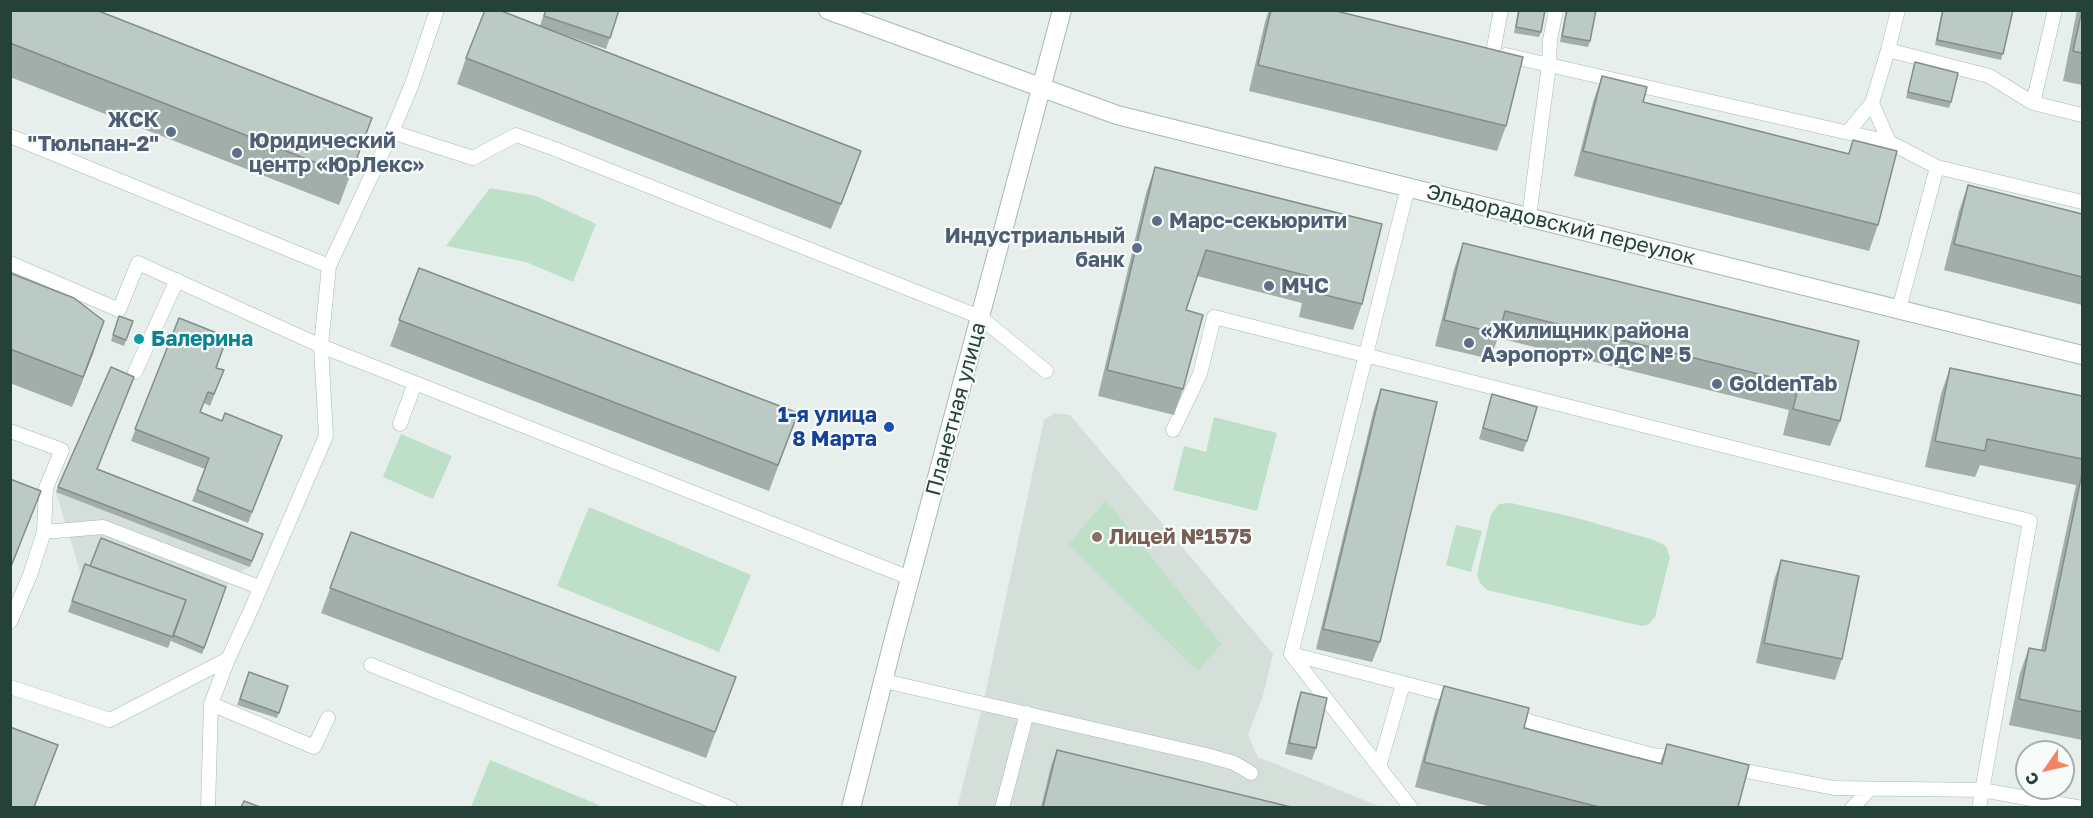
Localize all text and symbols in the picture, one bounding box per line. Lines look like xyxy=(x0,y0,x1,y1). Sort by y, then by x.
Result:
place label: ЖСК "Тюльпан-2" xyxy=(28,107,159,157)
marker: ЖСК "Тюльпан-2" xyxy=(164,125,178,139)
place label: Юридический центр «ЮрЛекс» xyxy=(249,128,424,178)
marker: Юридический центр «ЮрЛекс» xyxy=(230,146,244,160)
street label: Эльдорадовский переулок xyxy=(1424,179,1698,271)
place label: Марс-секьюрити xyxy=(1169,208,1347,234)
marker: Марс-секьюрити xyxy=(1150,214,1164,228)
place label: Индустриальный банк xyxy=(945,223,1125,273)
marker: Индустриальный банк xyxy=(1130,241,1144,255)
place label: МЧС xyxy=(1281,273,1329,299)
marker: МЧС xyxy=(1262,279,1276,293)
place label: «Жилищник района Аэропорт» ОДС № 5 xyxy=(1481,318,1691,368)
street label: Планетная улица xyxy=(921,320,991,498)
place label: Балерина xyxy=(151,326,253,352)
marker: Балерина xyxy=(132,332,146,346)
marker: «Жилищник района Аэропорт» ОДС № 5 xyxy=(1462,336,1476,350)
place label: GoldenTab xyxy=(1729,371,1837,397)
marker: GoldenTab xyxy=(1710,377,1724,391)
place label: 1-я улица 8 Марта xyxy=(778,402,877,452)
marker: 1-я улица 8 Марта xyxy=(882,420,896,434)
place label: Лицей №1575 xyxy=(1109,524,1252,550)
marker: Лицей №1575 xyxy=(1090,530,1104,544)
north arrow xyxy=(2015,740,2075,800)
text: С xyxy=(2020,769,2043,789)

